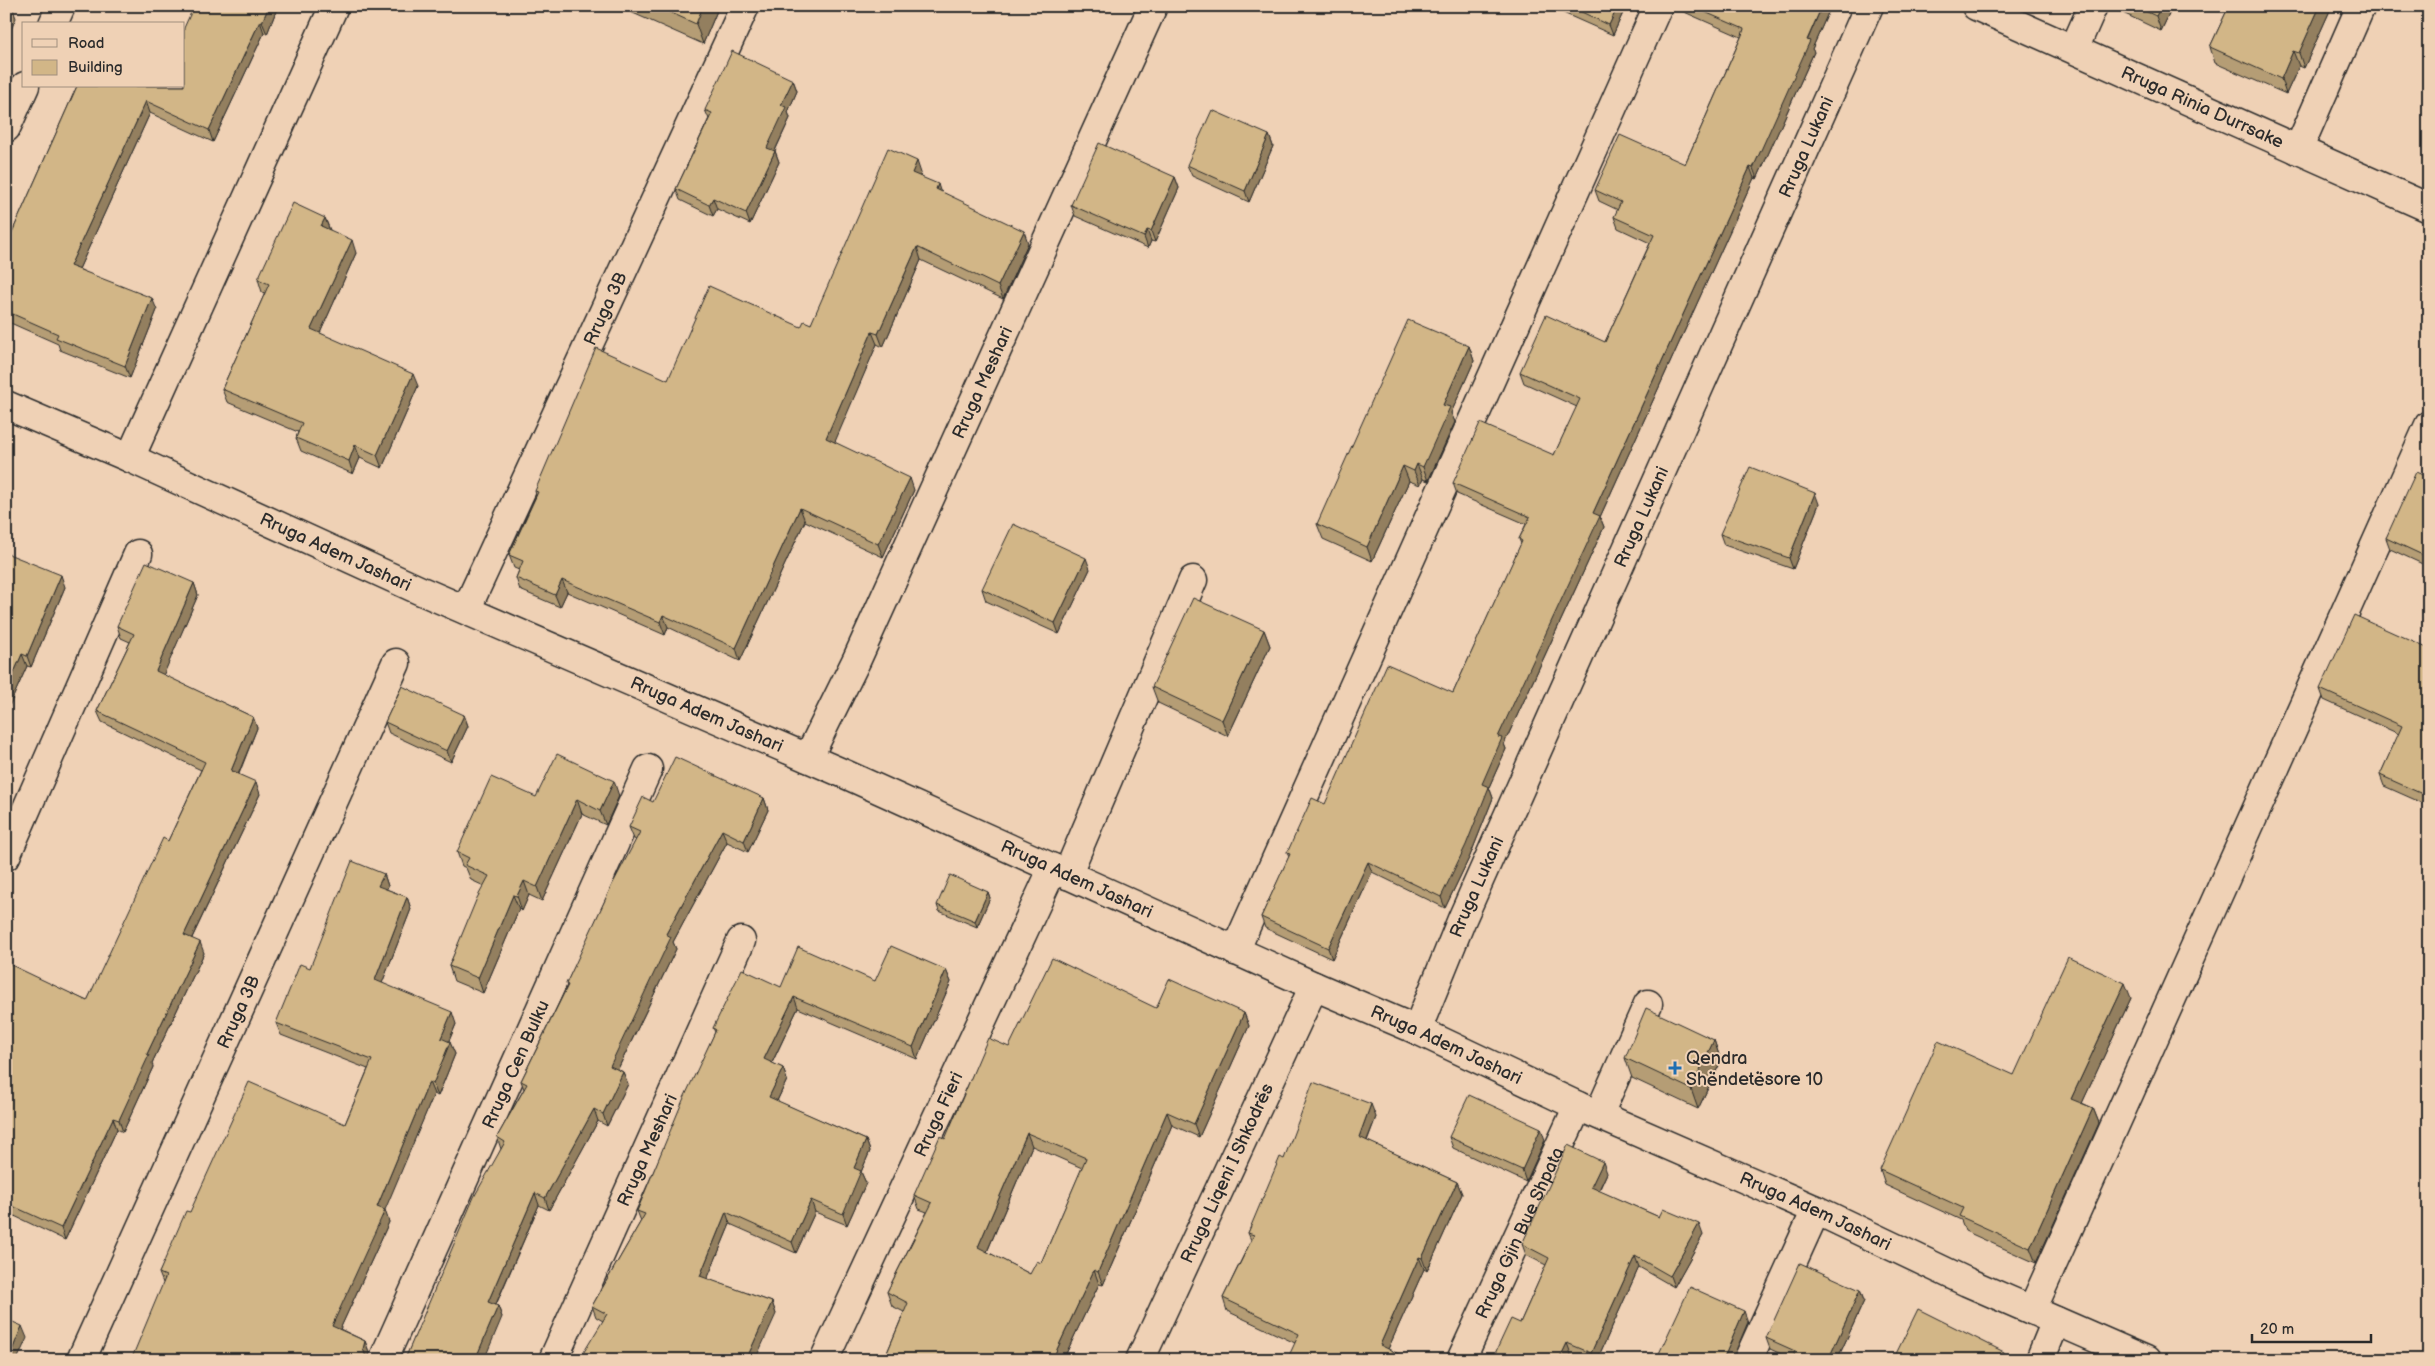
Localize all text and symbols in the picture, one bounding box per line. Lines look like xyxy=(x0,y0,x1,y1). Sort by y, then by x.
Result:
legend xyxy=(22,22,185,88)
text: Road xyxy=(68,34,104,53)
text: Building xyxy=(68,58,123,77)
street label: Rruga Rinia Durrsake xyxy=(2118,62,2287,153)
street label: Rruga Lukani xyxy=(1775,93,1838,201)
street label: Rruga 3B xyxy=(580,269,632,349)
street label: Rruga Meshari xyxy=(948,323,1017,442)
street label: Rruga Lukani xyxy=(1610,463,1673,571)
street label: Rruga Adem Jashari xyxy=(256,509,415,596)
street label: Rruga Adem Jashari xyxy=(627,673,786,757)
street label: Rruga Lukani xyxy=(1446,833,1508,941)
street label: Rruga Adem Jashari xyxy=(997,836,1156,923)
street label: Rruga 3B xyxy=(213,972,264,1052)
street label: Rruga Cen Bulku xyxy=(478,997,554,1132)
street label: Rruga Adem Jashari xyxy=(1367,1001,1525,1089)
place label: Qendra Shëndetësore 10 xyxy=(1686,1048,1823,1090)
marker: Qendra Shëndetësore 10 xyxy=(1668,1061,1682,1075)
street label: Rruga Fieri xyxy=(910,1069,968,1160)
street label: Rruga Liqeni I Shkodrës xyxy=(1177,1080,1278,1267)
street label: Rruga Meshari xyxy=(613,1091,682,1210)
street label: Rruga Gjin Bue Shpata xyxy=(1472,1144,1569,1322)
street label: Rruga Adem Jashari xyxy=(1736,1168,1894,1255)
scale bar xyxy=(2252,1311,2371,1343)
text: 20 m xyxy=(2260,1320,2294,1339)

